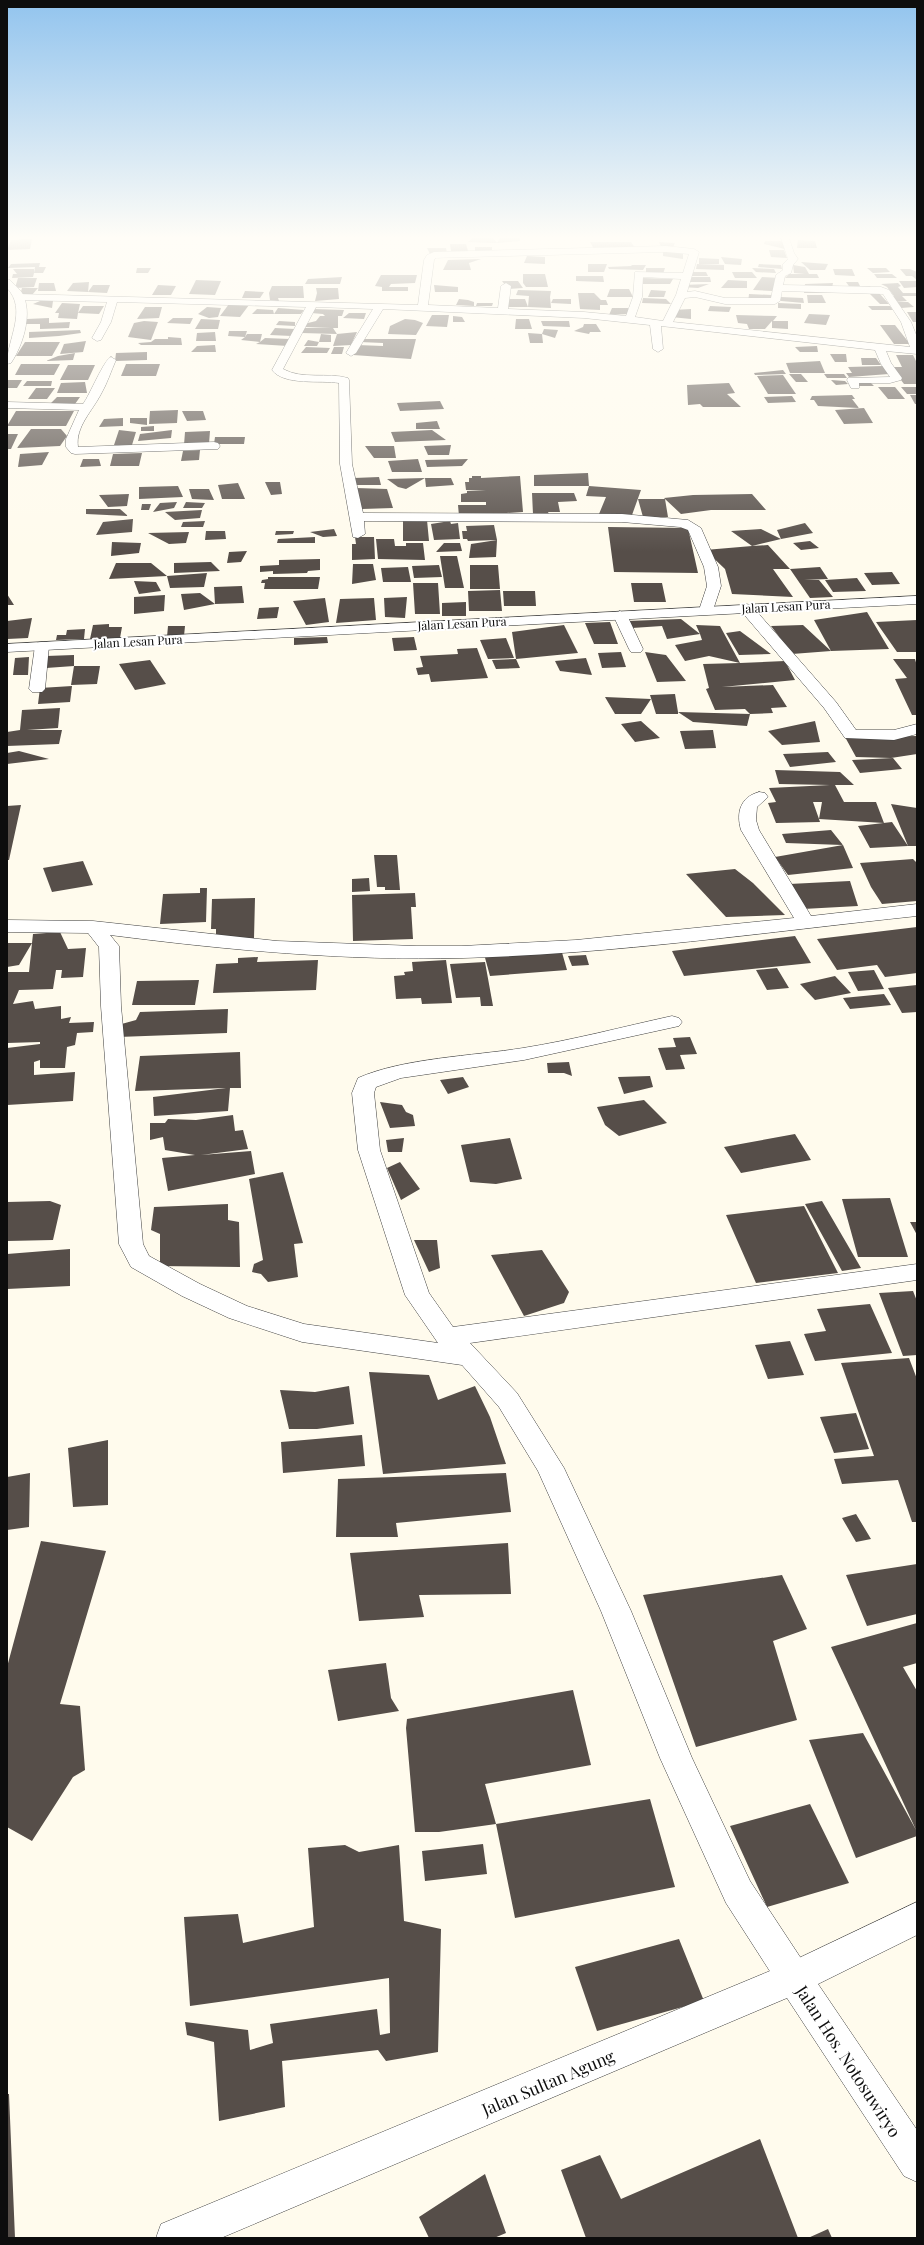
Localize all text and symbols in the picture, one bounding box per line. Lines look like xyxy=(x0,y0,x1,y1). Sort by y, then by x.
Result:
street label: Jalan Lesan Pura xyxy=(740,596,831,616)
street label: Jalan Lesan Pura xyxy=(416,613,507,633)
street label: Jalan Lesan Pura xyxy=(92,631,183,651)
street label: Jalan Hos. Notosuwiryo xyxy=(791,1980,906,2141)
street label: Jalan Sultan Agung xyxy=(477,2044,618,2120)

